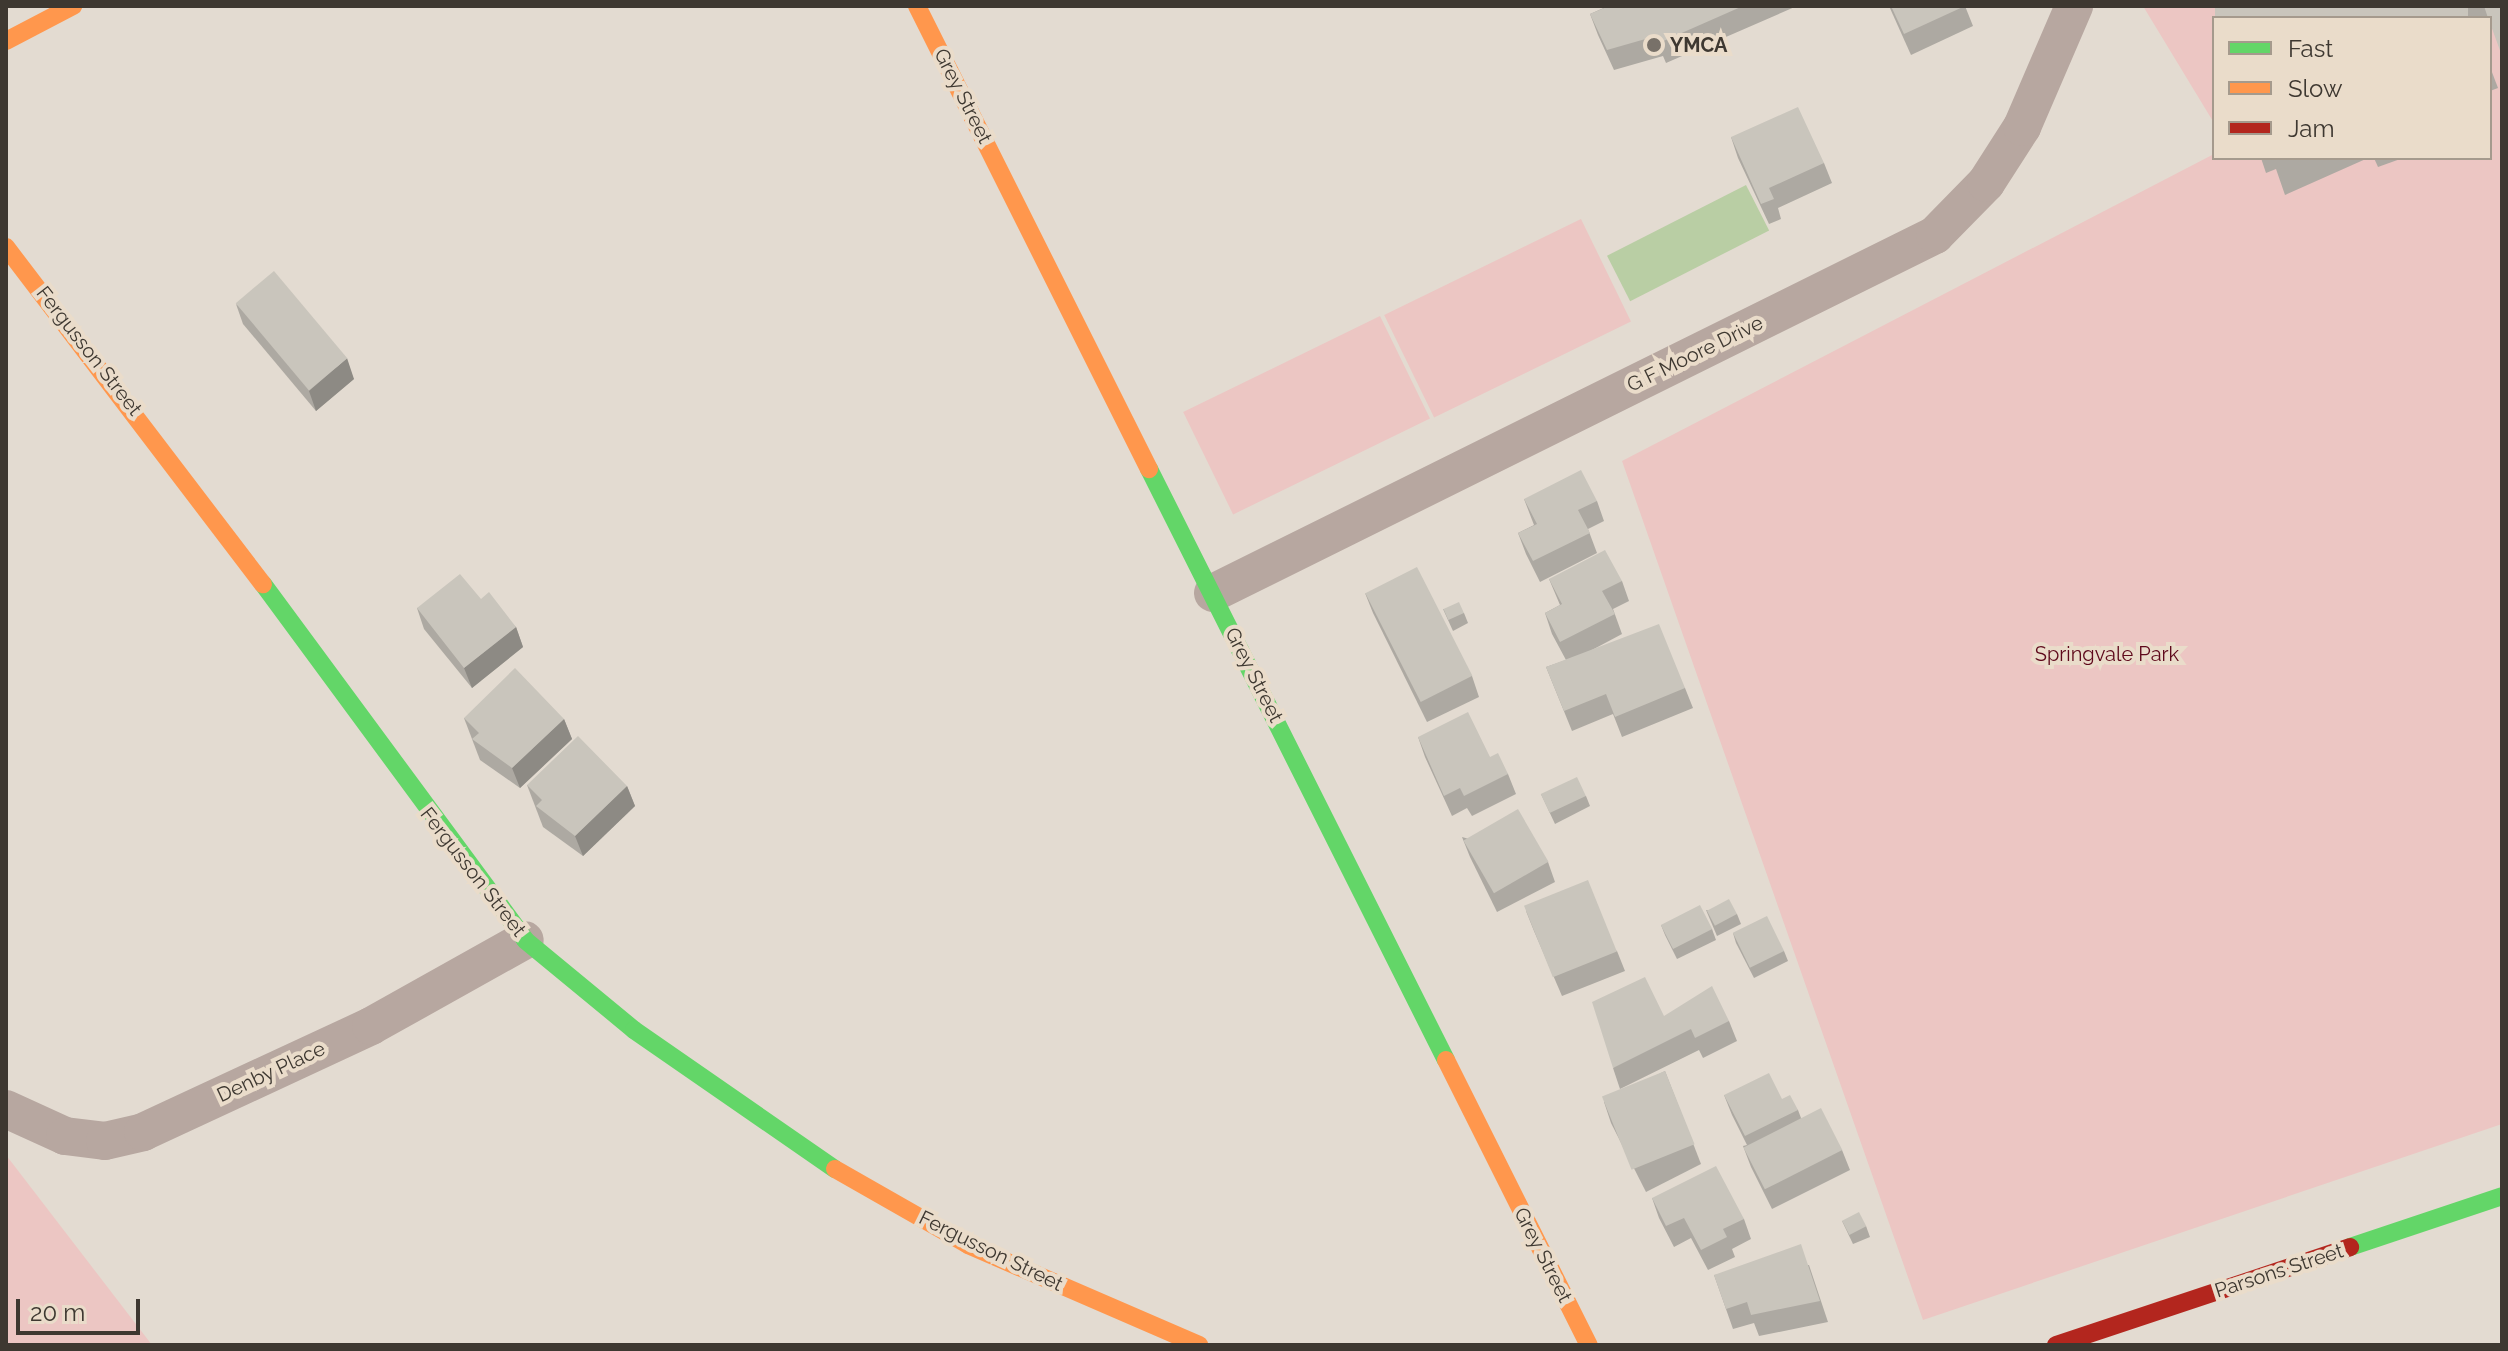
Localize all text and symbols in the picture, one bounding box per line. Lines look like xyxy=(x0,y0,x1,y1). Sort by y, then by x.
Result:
legend xyxy=(2212,16,2492,160)
place label: YMCA xyxy=(1670,33,1727,57)
text: Fast xyxy=(2288,34,2333,63)
marker: YMCA xyxy=(1645,36,1663,54)
street label: Grey Street xyxy=(929,44,997,148)
text: Slow xyxy=(2288,74,2342,103)
text: Jam xyxy=(2288,114,2334,143)
street label: Fergusson Street xyxy=(31,282,147,420)
street label: G F Moore Drive xyxy=(1623,311,1767,397)
street label: Grey Street xyxy=(1220,623,1288,727)
park label: Springvale Park xyxy=(2035,642,2179,666)
street label: Fergusson Street xyxy=(415,803,531,941)
street label: Denby Place xyxy=(213,1036,329,1108)
street label: Grey Street xyxy=(1509,1203,1577,1307)
street label: Fergusson Street xyxy=(915,1206,1067,1296)
street label: Parsons Street xyxy=(2212,1239,2346,1303)
scale bar xyxy=(20,1283,144,1333)
text: 20 m xyxy=(30,1298,85,1327)

